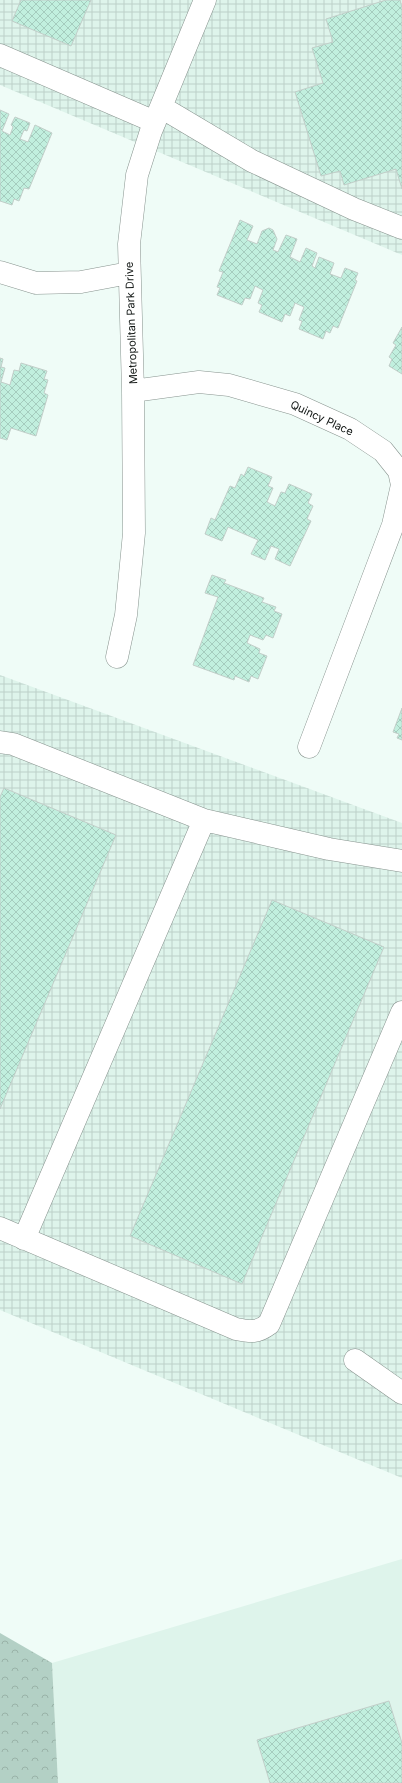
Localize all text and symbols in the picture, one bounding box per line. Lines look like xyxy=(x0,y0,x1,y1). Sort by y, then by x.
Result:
street label: Metropolitan Park Drive xyxy=(122,262,140,384)
street label: Quincy Place xyxy=(288,397,356,439)

